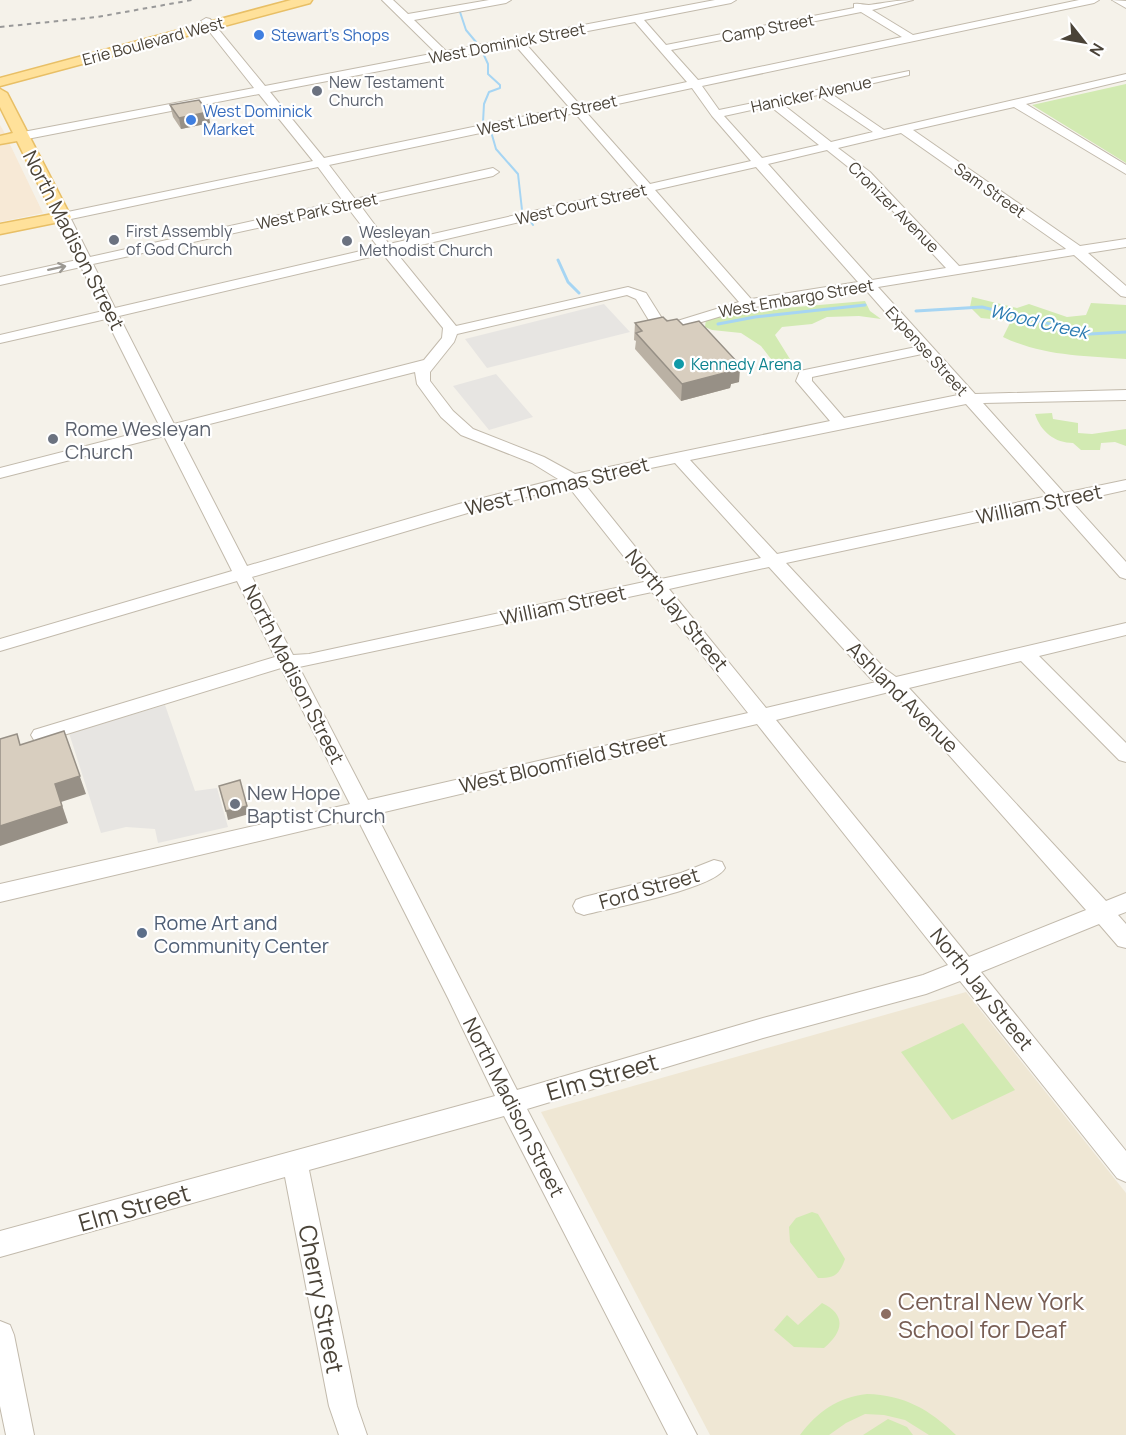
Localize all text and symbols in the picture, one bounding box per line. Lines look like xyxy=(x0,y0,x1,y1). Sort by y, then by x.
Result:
street label: Camp Street xyxy=(720,8,816,48)
street label: Erie Boulevard West xyxy=(80,12,226,70)
north arrow xyxy=(1054,12,1114,72)
street label: West Dominick Street xyxy=(427,17,587,69)
place label: Stewart's Shops xyxy=(271,24,389,46)
marker: Stewart's Shops xyxy=(252,28,266,42)
text: N xyxy=(1084,39,1109,60)
street label: Hanicker Avenue xyxy=(749,70,873,118)
place label: New Testament Church xyxy=(329,71,444,111)
marker: New Testament Church xyxy=(310,84,324,98)
street label: West Liberty Street xyxy=(475,89,619,141)
place label: West Dominick Market xyxy=(203,100,313,140)
marker: West Dominick Market xyxy=(184,113,198,127)
street label: North Madison Street xyxy=(17,146,131,334)
street label: Cronizer Avenue xyxy=(844,157,944,257)
street label: Sam Street xyxy=(950,157,1030,223)
street label: West Court Street xyxy=(513,178,649,230)
street label: West Park Street xyxy=(254,187,380,235)
place label: First Assembly of God Church xyxy=(126,220,233,260)
place label: Wesleyan Methodist Church xyxy=(359,221,493,261)
marker: First Assembly of God Church xyxy=(107,233,121,247)
marker: Wesleyan Methodist Church xyxy=(340,234,354,248)
one-way arrow xyxy=(47,262,66,273)
street label: West Embargo Street xyxy=(717,274,875,322)
water label: Wood Creek xyxy=(987,298,1094,345)
street label: Expense Street xyxy=(881,301,973,401)
place label: Kennedy Arena xyxy=(691,353,802,375)
marker: Kennedy Arena xyxy=(672,357,686,371)
place label: Rome Wesleyan Church xyxy=(65,415,211,465)
marker: Rome Wesleyan Church xyxy=(46,432,60,446)
street label: West Thomas Street xyxy=(462,450,652,522)
street label: William Street xyxy=(974,478,1104,530)
street label: North Jay Street xyxy=(619,543,735,677)
street label: William Street xyxy=(498,579,628,631)
street label: North Madison Street xyxy=(237,580,351,768)
street label: Ashland Avenue xyxy=(841,635,965,759)
street label: West Bloomfield Street xyxy=(457,725,669,799)
place label: New Hope Baptist Church xyxy=(247,779,385,829)
marker: New Hope Baptist Church xyxy=(228,797,242,811)
street label: Ford Street xyxy=(596,861,702,915)
place label: Rome Art and Community Center xyxy=(154,909,329,959)
street label: North Jay Street xyxy=(924,922,1040,1056)
marker: Rome Art and Community Center xyxy=(135,926,149,940)
street label: North Madison Street xyxy=(457,1013,571,1201)
street label: Elm Street xyxy=(542,1044,662,1108)
street label: Elm Street xyxy=(74,1175,194,1239)
street label: Cherry Street xyxy=(291,1222,353,1376)
place label: Central New York School for Deaf xyxy=(898,1284,1085,1345)
marker: Central New York School for Deaf xyxy=(879,1307,893,1321)

